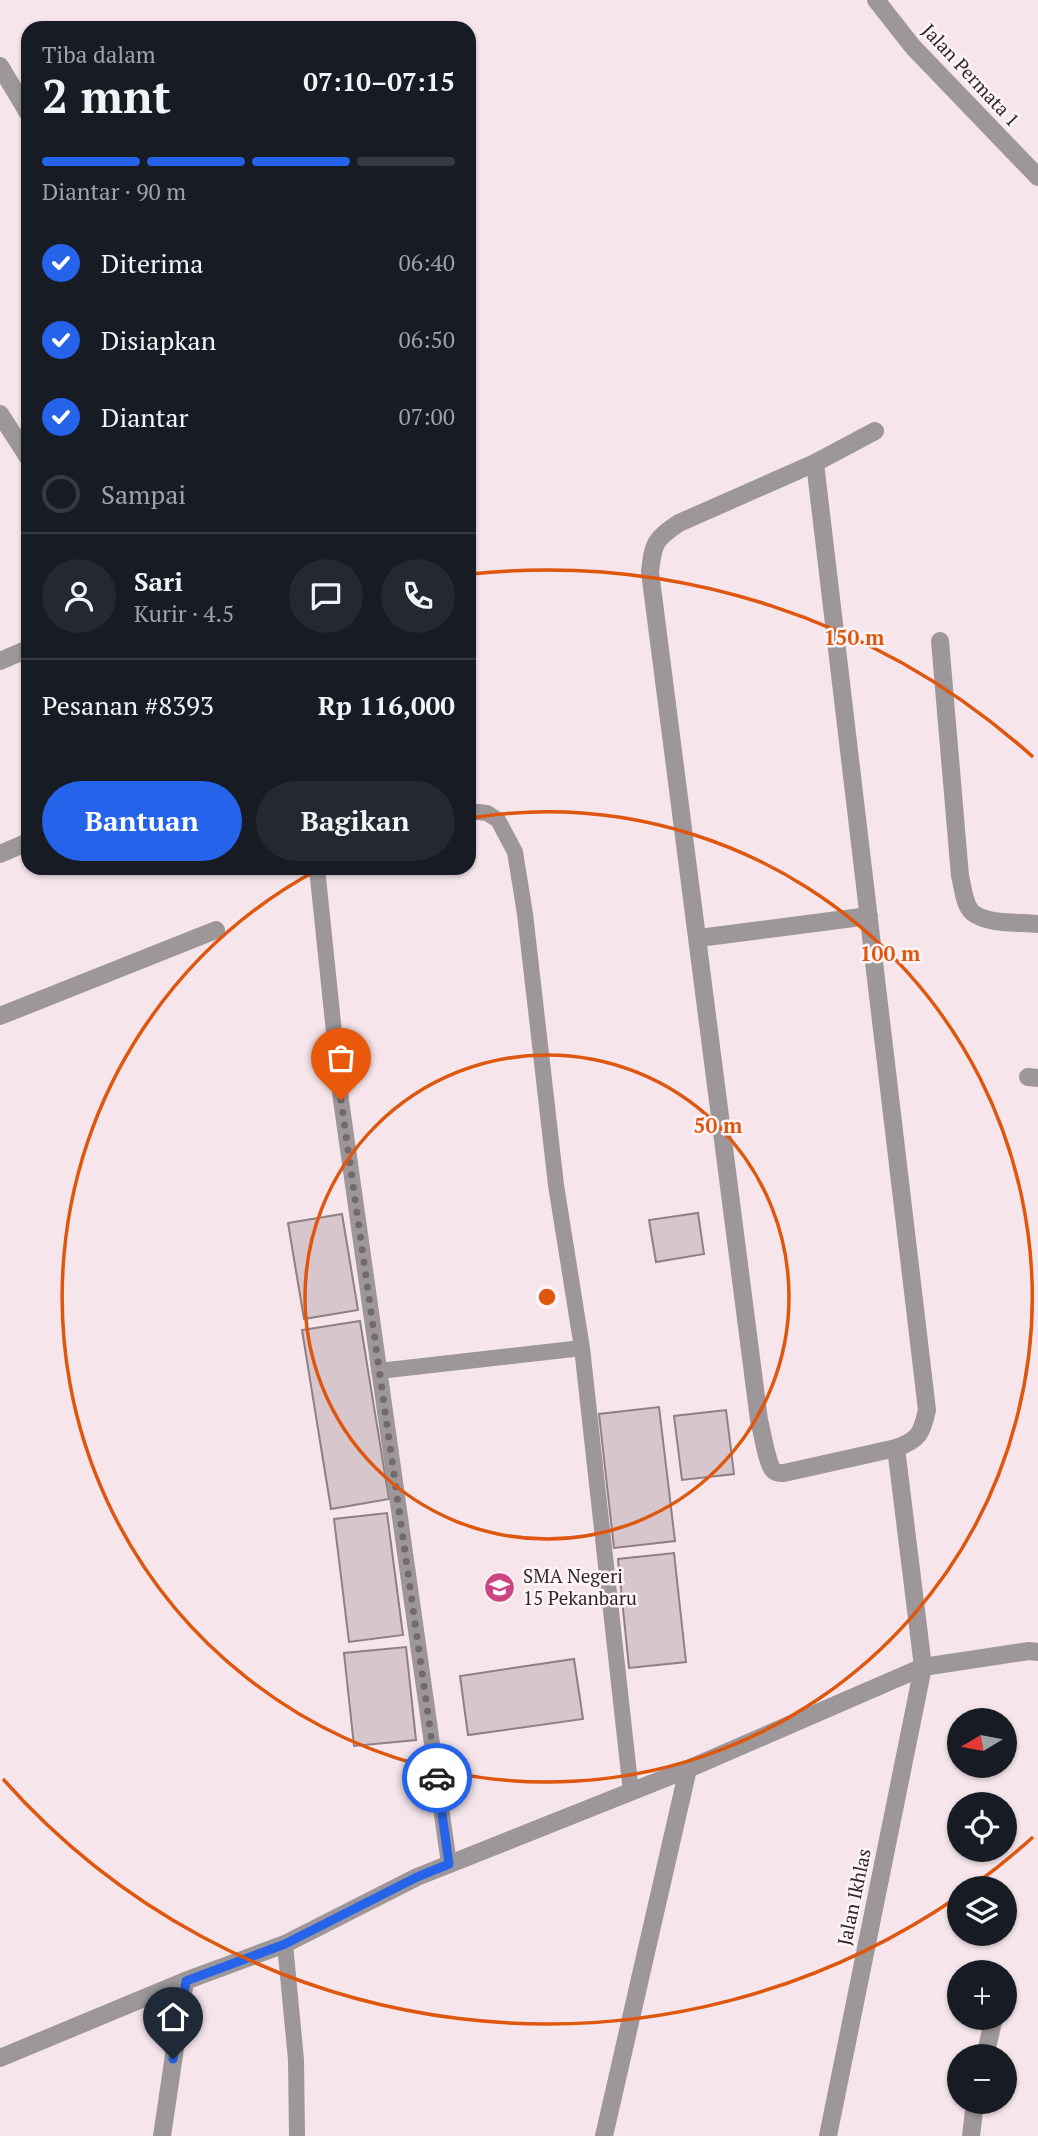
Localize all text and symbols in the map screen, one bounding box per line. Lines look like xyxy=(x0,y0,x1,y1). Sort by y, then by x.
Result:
street label: Jalan Permata 1 xyxy=(917,18,1026,132)
text: Tiba dalam xyxy=(42,39,156,70)
text: 07:10–07:15 xyxy=(303,64,455,98)
text: 2 mnt xyxy=(42,65,171,126)
text: Diantar · 90 m xyxy=(42,176,186,207)
icon: check xyxy=(42,244,80,282)
text: Diterima xyxy=(101,246,203,280)
text: 06:40 xyxy=(398,247,455,278)
icon: check xyxy=(42,321,80,359)
text: Disiapkan xyxy=(101,323,216,357)
text: 06:50 xyxy=(398,324,455,355)
icon: check xyxy=(42,398,80,436)
text: Diantar xyxy=(101,400,189,434)
text: 07:00 xyxy=(398,401,455,432)
text: Sampai xyxy=(101,477,186,511)
button: person xyxy=(42,559,116,633)
button: chat xyxy=(289,559,363,633)
button: phone xyxy=(381,559,455,633)
text: Sari xyxy=(134,564,183,598)
text: Kurir · 4.5 xyxy=(134,598,234,629)
text: 150 m xyxy=(824,623,885,651)
text: Pesanan #8393 xyxy=(42,688,214,722)
text: Rp 116,000 xyxy=(318,688,455,722)
button: Bantuan xyxy=(42,781,242,861)
button: Bagikan xyxy=(256,781,455,861)
text: 100 m xyxy=(860,939,921,967)
pin xyxy=(311,1028,371,1100)
icon: bag xyxy=(322,1039,360,1077)
text: 50 m xyxy=(694,1111,743,1139)
centre of rings xyxy=(535,1285,559,1309)
place label: SMA Negeri 15 Pekanbaru xyxy=(523,1563,637,1610)
school or university icon: SMA Negeri 15 Pekanbaru xyxy=(483,1570,517,1604)
north arrow xyxy=(947,1708,1017,1778)
map controls xyxy=(947,1708,1017,2114)
courier xyxy=(402,1743,472,1813)
icon: car xyxy=(418,1759,456,1797)
button: locate xyxy=(947,1792,1017,1862)
street label: Jalan Ikhlas xyxy=(831,1846,876,1948)
button: layers xyxy=(947,1876,1017,1946)
button: + xyxy=(947,1960,1017,2030)
pin xyxy=(143,1987,203,2059)
icon: home xyxy=(154,1998,192,2036)
button: − xyxy=(947,2044,1017,2114)

